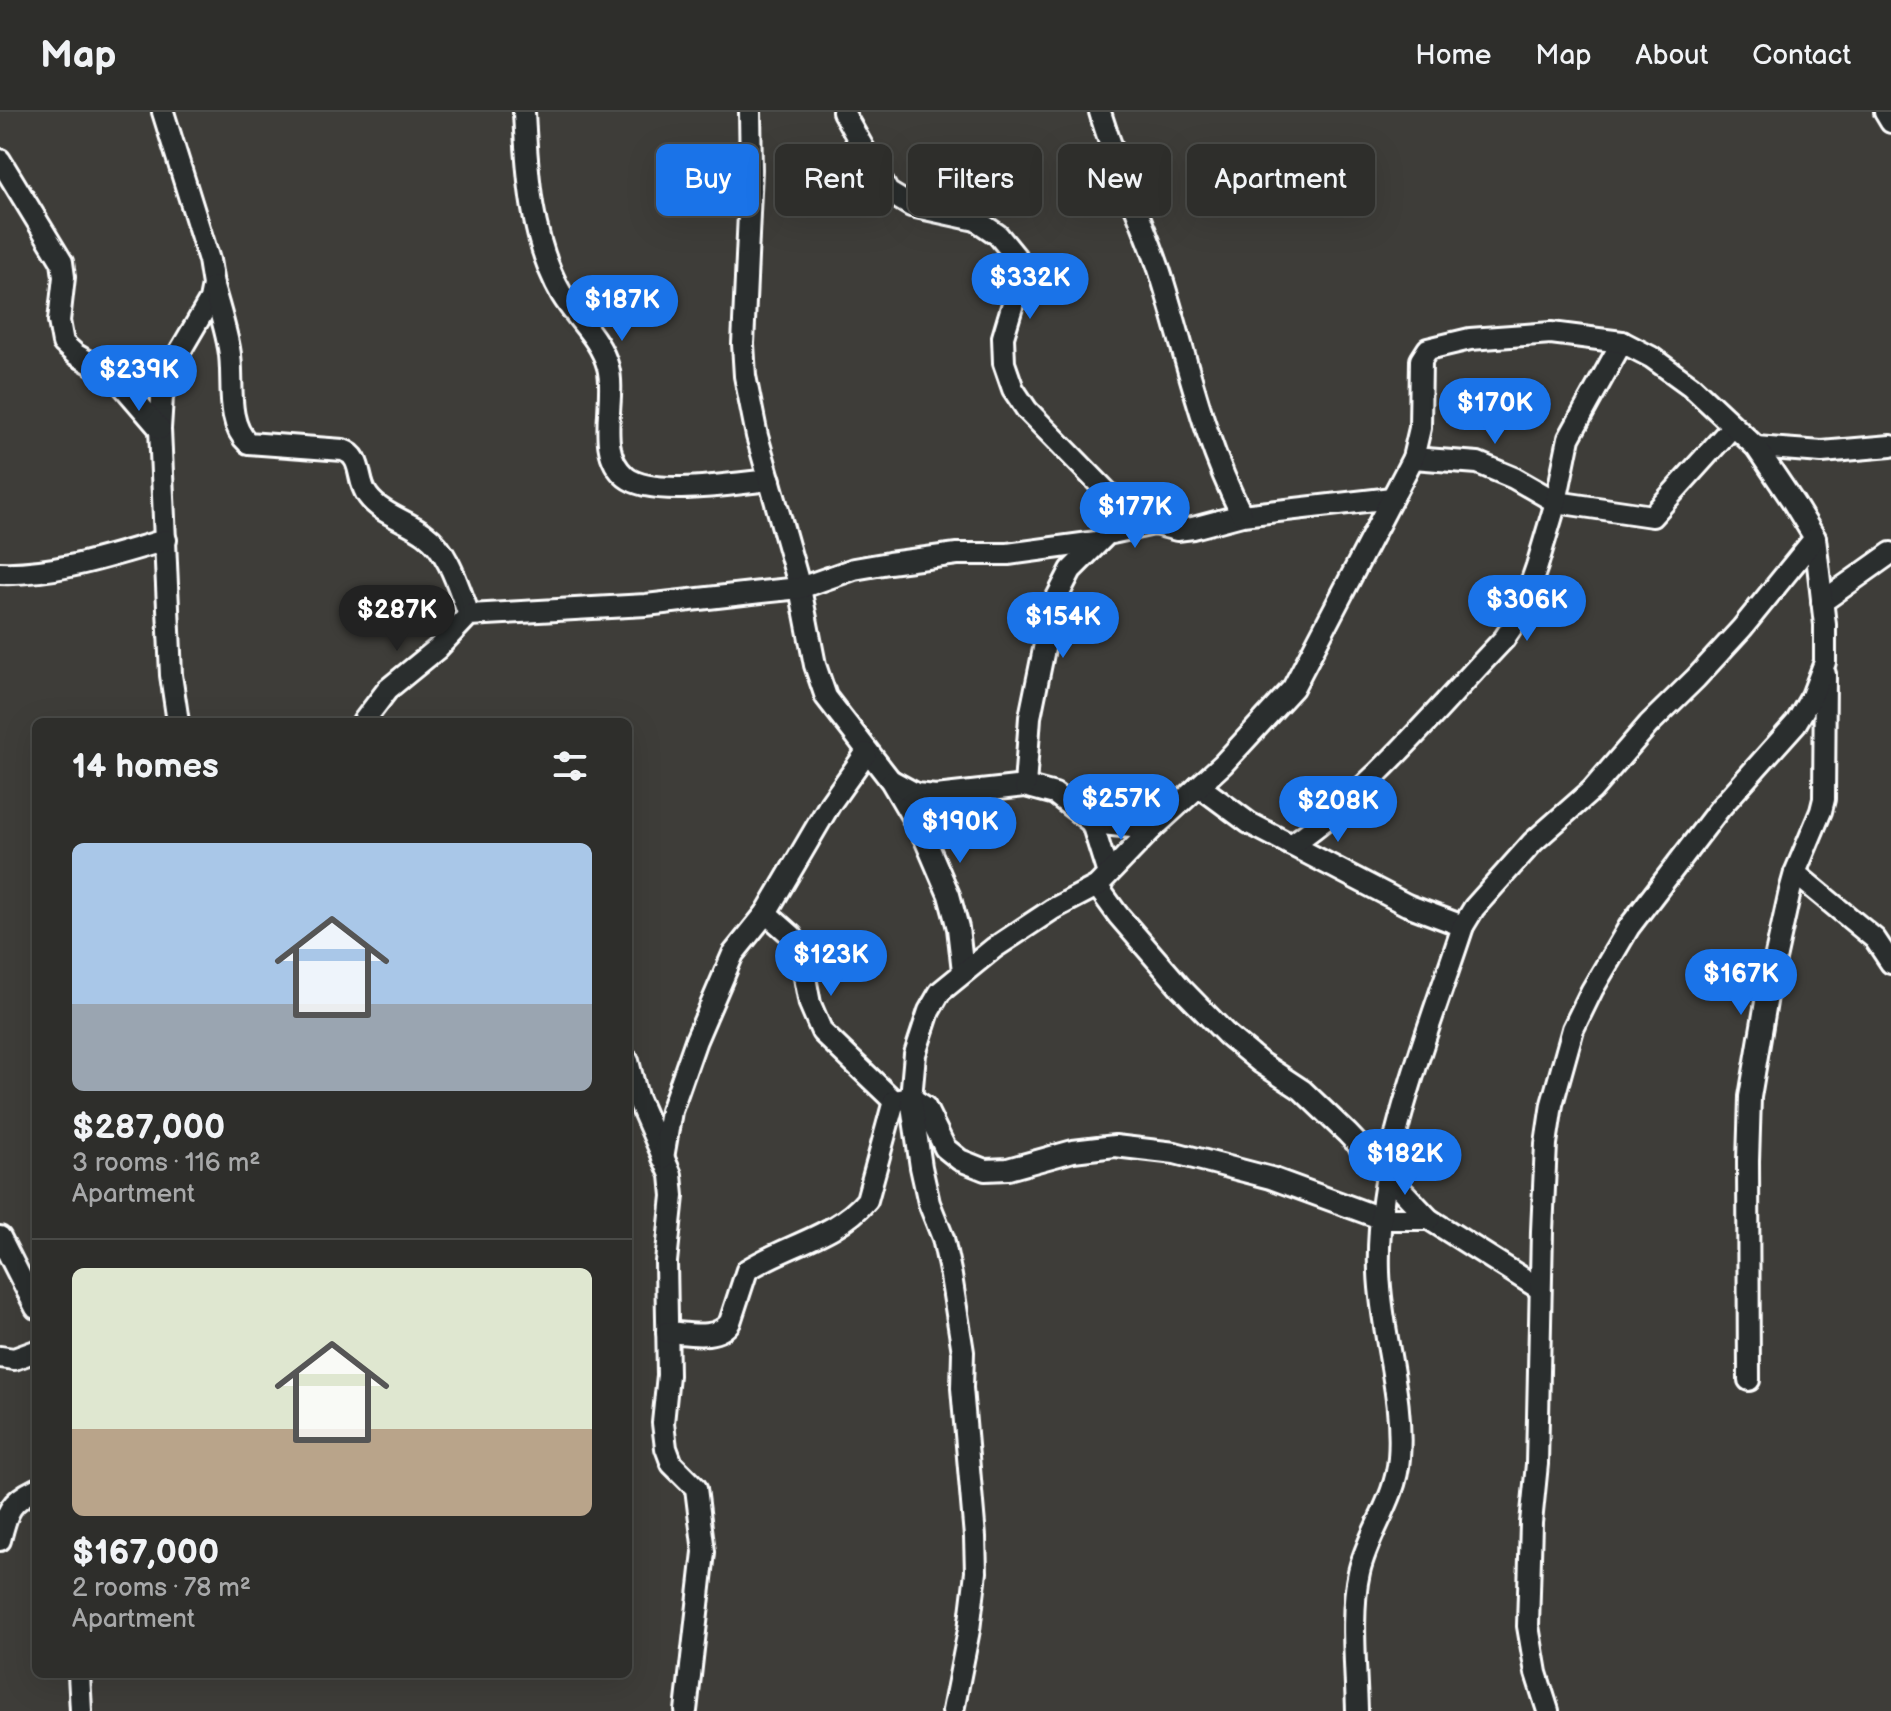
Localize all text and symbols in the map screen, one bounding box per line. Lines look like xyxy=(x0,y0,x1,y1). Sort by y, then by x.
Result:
text: Map xyxy=(40,33,116,78)
text: Home xyxy=(1415,39,1491,72)
text: Map xyxy=(1535,39,1592,72)
text: About xyxy=(1636,39,1708,72)
text: Contact xyxy=(1752,39,1851,72)
chip: Buy xyxy=(656,144,759,216)
chip: Rent xyxy=(775,144,892,216)
chip: Filters xyxy=(908,144,1042,216)
chip: New xyxy=(1058,144,1171,216)
chip: Apartment xyxy=(1187,144,1375,216)
pin: $332K xyxy=(974,253,1086,321)
text: $332K xyxy=(990,263,1070,294)
pin: $187K xyxy=(566,275,678,343)
text: $187K xyxy=(584,285,660,316)
pin: $239K xyxy=(83,345,195,413)
text: $239K xyxy=(99,355,179,386)
pin: $170K xyxy=(1439,378,1551,446)
text: $170K xyxy=(1457,388,1533,419)
pin: $177K xyxy=(1079,482,1191,550)
text: $177K xyxy=(1098,492,1172,523)
pin: $306K xyxy=(1471,575,1583,643)
pin: $287K xyxy=(341,585,453,653)
text: $306K xyxy=(1486,585,1568,616)
pin: $154K xyxy=(1007,592,1119,660)
text: $287K xyxy=(357,595,437,626)
text: $154K xyxy=(1025,602,1101,633)
icon: filters xyxy=(548,744,592,788)
text: 14 homes xyxy=(72,746,219,787)
pin: $257K xyxy=(1065,774,1177,842)
pin: $208K xyxy=(1282,776,1394,844)
text: $257K xyxy=(1081,784,1161,815)
text: $208K xyxy=(1297,786,1379,817)
pin: $190K xyxy=(904,797,1016,865)
text: $190K xyxy=(921,807,999,838)
icon: home xyxy=(260,895,404,1039)
pin: $123K xyxy=(775,930,887,998)
text: $123K xyxy=(793,940,869,971)
pin: $167K xyxy=(1685,949,1797,1017)
text: $167K xyxy=(1703,959,1779,990)
text: $287,000 xyxy=(72,1107,225,1148)
pin: $182K xyxy=(1349,1129,1461,1197)
text: $182K xyxy=(1367,1139,1443,1170)
text: 3 rooms · 116 m² xyxy=(72,1148,261,1179)
text: Apartment xyxy=(72,1179,195,1210)
icon: home xyxy=(260,1320,404,1464)
text: $167,000 xyxy=(72,1532,219,1573)
text: 2 rooms · 78 m² xyxy=(72,1573,251,1604)
text: Apartment xyxy=(72,1604,195,1635)

